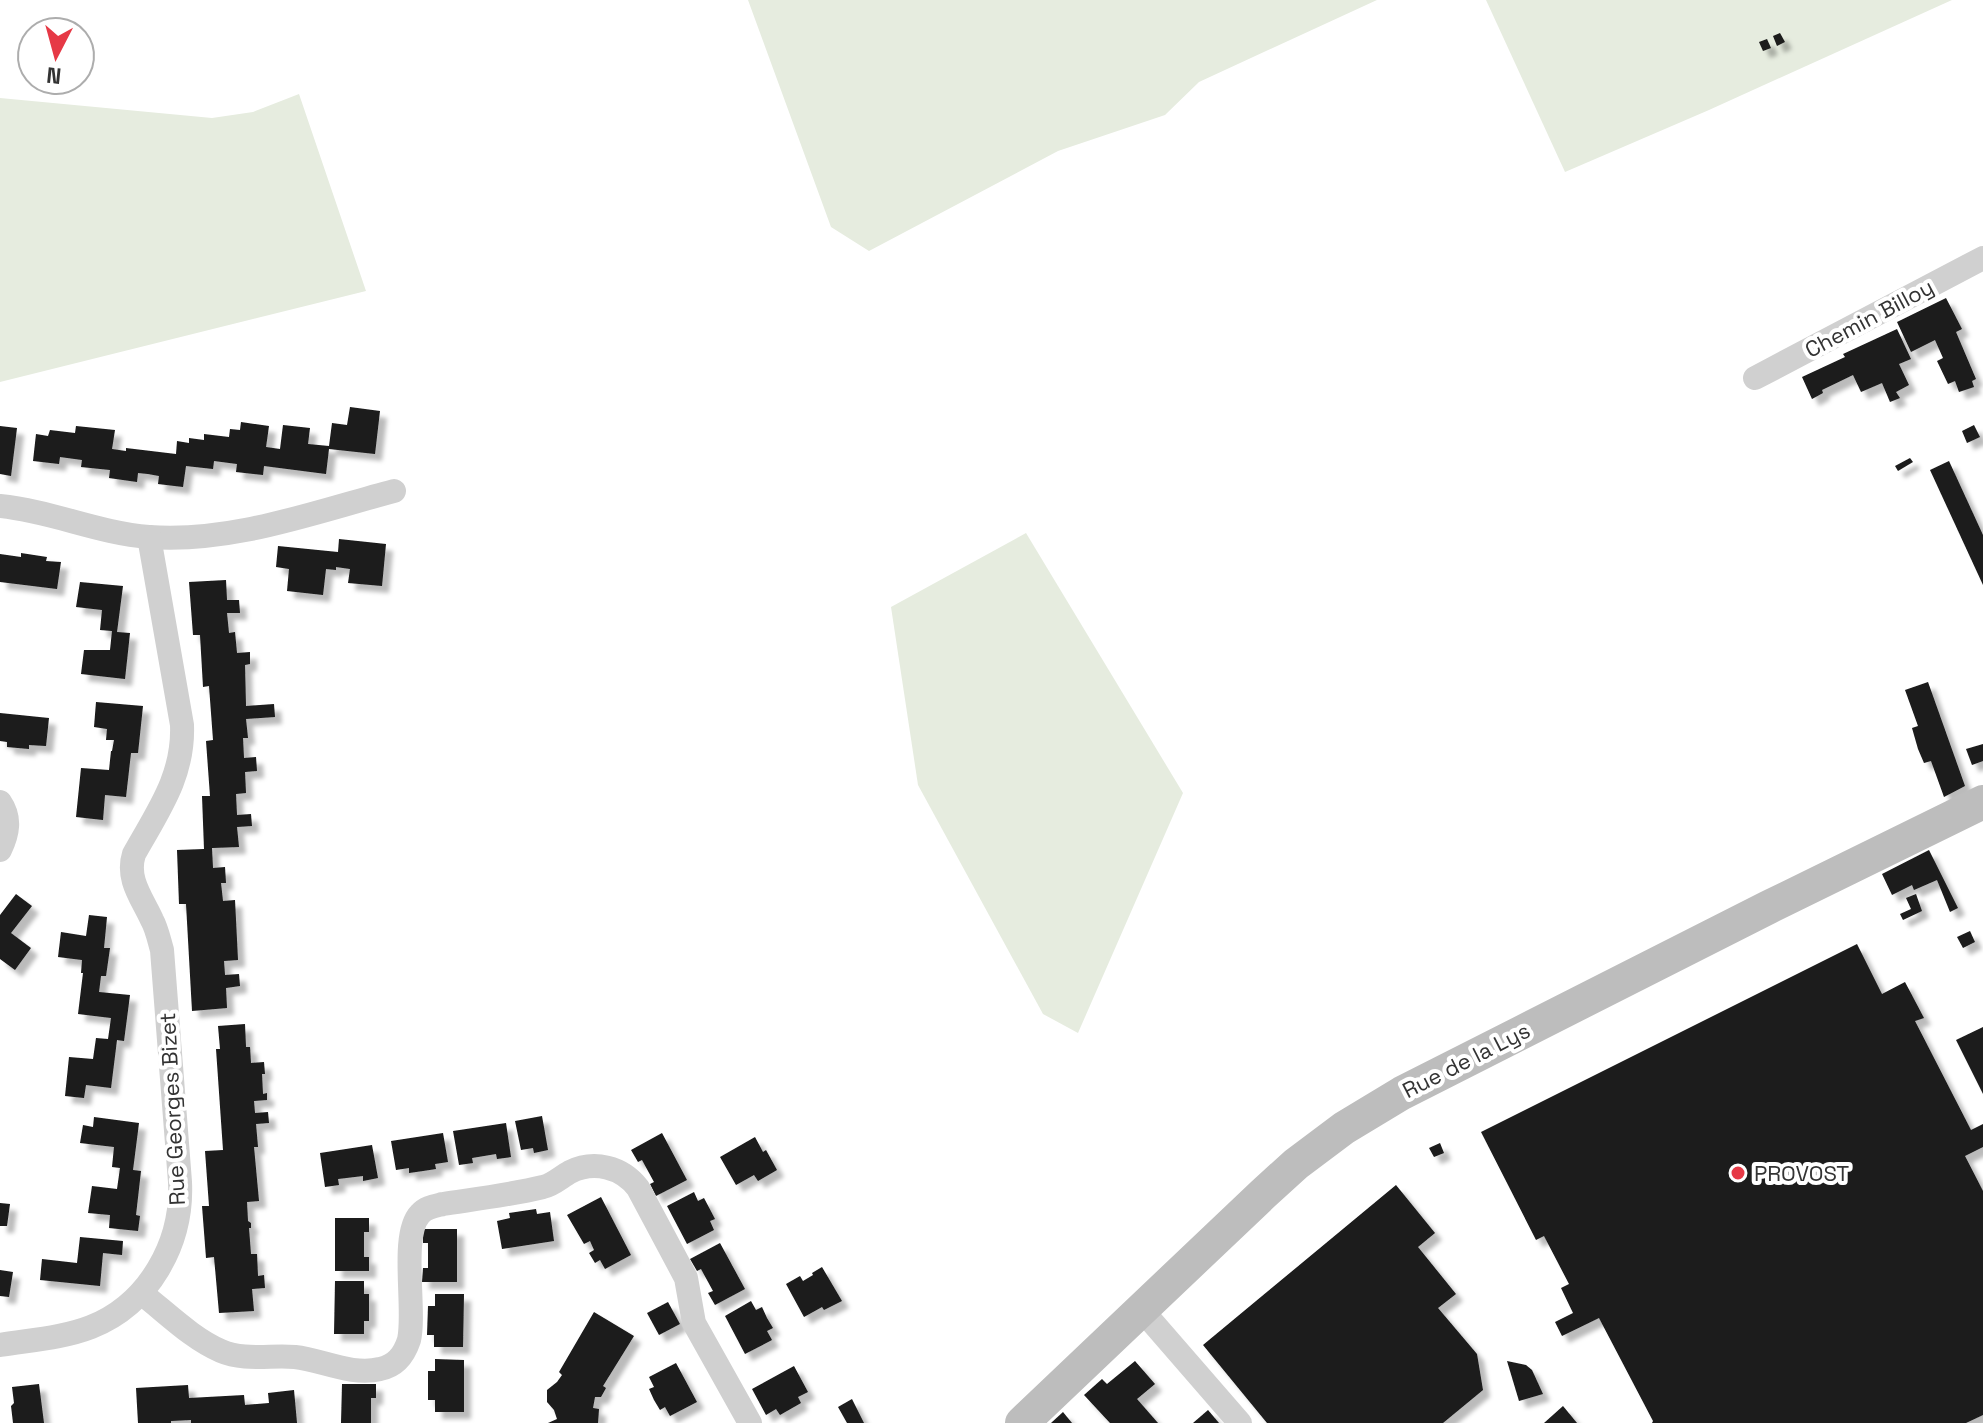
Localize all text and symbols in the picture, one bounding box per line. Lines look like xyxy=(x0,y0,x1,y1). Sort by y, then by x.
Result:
north arrow xyxy=(16,16,96,96)
text: N xyxy=(45,61,63,91)
street label: Chemin Billoy xyxy=(1800,272,1938,364)
street label: Rue Georges Bizet xyxy=(153,1012,191,1206)
street label: Rue de la Lys xyxy=(1397,1016,1535,1104)
place label: PROVOST xyxy=(1754,1159,1849,1187)
marker: PROVOST xyxy=(1729,1164,1747,1182)

